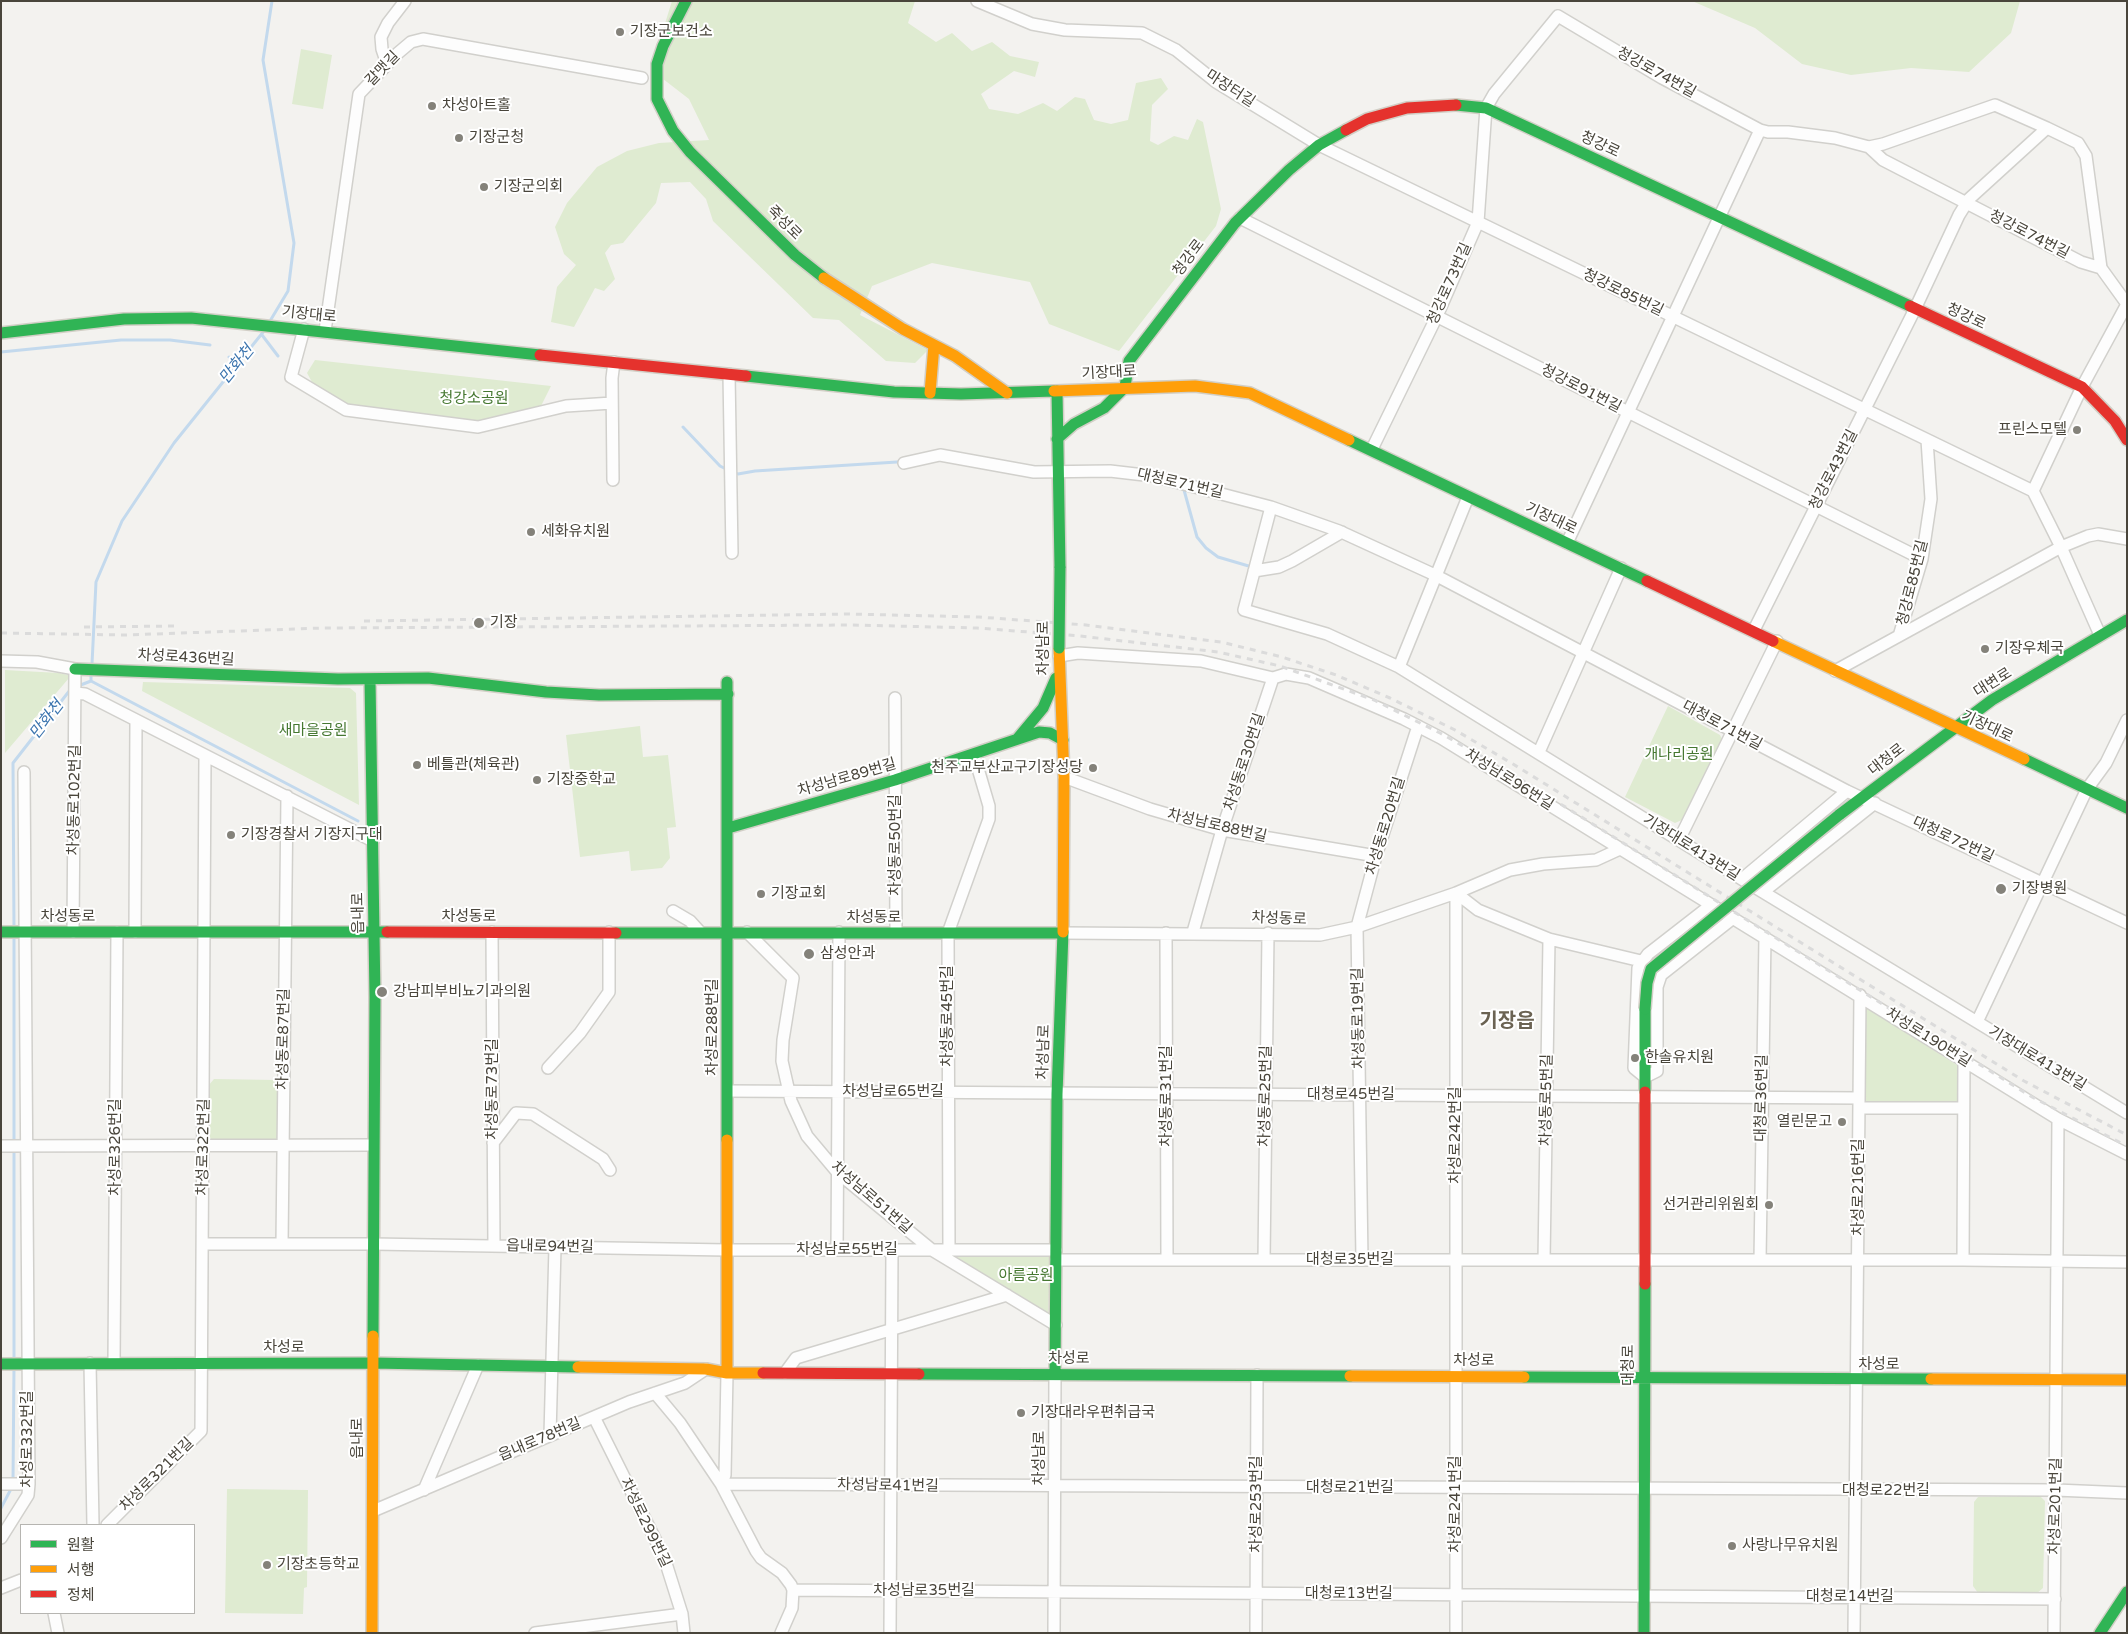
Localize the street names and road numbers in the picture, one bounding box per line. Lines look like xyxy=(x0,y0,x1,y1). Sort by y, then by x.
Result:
street label: 청강로74번길 xyxy=(1613,44,1699,102)
street label: 갈맷길 xyxy=(362,48,404,90)
street label: 마장터길 xyxy=(1202,66,1258,112)
street label: 청강로 xyxy=(1577,128,1623,162)
street label: 죽성로 xyxy=(763,202,805,244)
street label: 청강로74번길 xyxy=(1986,207,2072,263)
street label: 청강로 xyxy=(1169,236,1209,280)
street label: 청강로73번길 xyxy=(1424,240,1476,328)
street label: 청강로85번길 xyxy=(1580,266,1666,320)
street label: 청강로 xyxy=(1943,300,1989,334)
street label: 기장대로 xyxy=(281,303,337,327)
street label: 청강로91번길 xyxy=(1538,361,1624,417)
street label: 기장대로 xyxy=(1081,363,1137,383)
street label: 청강로43번길 xyxy=(1806,427,1862,513)
street label: 대청로71번길 xyxy=(1135,465,1225,503)
street label: 기장대로 xyxy=(1522,499,1580,539)
street label: 청강로85번길 xyxy=(1894,538,1932,628)
street label: 차성남로 xyxy=(1035,620,1053,676)
street label: 차성로436번길 xyxy=(137,646,235,670)
street label: 대변로 xyxy=(1971,664,2015,702)
street label: 대청로71번길 xyxy=(1679,697,1765,755)
street label: 기장대로 xyxy=(1958,707,2016,747)
street label: 차성동로30번길 xyxy=(1221,711,1269,813)
street label: 대청로 xyxy=(1865,740,1909,780)
street label: 차성동로102번길 xyxy=(65,744,85,856)
street label: 차성남로96번길 xyxy=(1461,745,1557,815)
street label: 차성남로89번길 xyxy=(796,755,898,801)
street label: 차성동로20번길 xyxy=(1363,775,1409,877)
street label: 차성동로50번길 xyxy=(887,794,905,896)
street label: 차성남로88번길 xyxy=(1165,806,1269,846)
street label: 기장대로413번길 xyxy=(1639,811,1743,885)
street label: 대청로72번길 xyxy=(1909,813,1997,867)
street label: 읍내로 xyxy=(350,892,368,934)
street label: 차성동로 xyxy=(40,908,96,926)
street label: 차성동로 xyxy=(441,908,497,926)
street label: 차성동로 xyxy=(846,909,902,927)
street label: 차성동로 xyxy=(1251,909,1307,929)
street label: 차성동로45번길 xyxy=(939,965,957,1067)
street label: 차성동로19번길 xyxy=(1349,967,1369,1069)
street label: 차성로288번길 xyxy=(704,978,722,1076)
street label: 차성동로87번길 xyxy=(274,988,294,1090)
street label: 차성로190번길 xyxy=(1882,1005,1974,1071)
street label: 기장대로413번길 xyxy=(1985,1023,2089,1095)
street label: 차성남로 xyxy=(1034,1024,1054,1080)
street label: 차성동로73번길 xyxy=(484,1038,502,1140)
street label: 차성동로31번길 xyxy=(1158,1045,1176,1147)
street label: 차성동로25번길 xyxy=(1256,1045,1276,1147)
street label: 차성동로5번길 xyxy=(1537,1054,1557,1146)
street label: 대청로36번길 xyxy=(1752,1054,1772,1142)
street label: 차성남로65번길 xyxy=(842,1083,944,1101)
street label: 대청로45번길 xyxy=(1307,1086,1395,1104)
street label: 차성로242번길 xyxy=(1447,1086,1465,1184)
street label: 차성로326번길 xyxy=(107,1098,125,1196)
street label: 차성로322번길 xyxy=(194,1098,214,1196)
street label: 차성로216번길 xyxy=(1850,1138,1868,1236)
street label: 차성남로51번길 xyxy=(827,1158,915,1238)
street label: 읍내로94번길 xyxy=(506,1237,594,1257)
street label: 차성남로55번길 xyxy=(796,1241,898,1259)
street label: 대청로35번길 xyxy=(1306,1251,1394,1269)
street label: 차성로 xyxy=(263,1339,305,1357)
street label: 대청로 xyxy=(1620,1344,1638,1386)
street label: 차성로 xyxy=(1048,1350,1090,1368)
street label: 차성로 xyxy=(1453,1352,1495,1370)
street label: 차성로 xyxy=(1858,1356,1900,1374)
street label: 차성로332번길 xyxy=(19,1390,37,1488)
street label: 읍내로78번길 xyxy=(496,1415,584,1465)
street label: 읍내로 xyxy=(349,1417,367,1459)
street label: 차성남로 xyxy=(1031,1430,1049,1486)
street label: 차성로321번길 xyxy=(116,1434,198,1516)
street label: 차성로253번길 xyxy=(1248,1455,1266,1553)
street label: 차성로241번길 xyxy=(1447,1455,1465,1553)
street label: 차성로201번길 xyxy=(2046,1457,2066,1555)
street label: 차성로299번길 xyxy=(616,1475,674,1571)
street label: 차성남로41번길 xyxy=(837,1476,939,1496)
street label: 대청로21번길 xyxy=(1306,1479,1394,1497)
street label: 대청로22번길 xyxy=(1842,1482,1930,1500)
street label: 차성남로35번길 xyxy=(873,1582,975,1600)
street label: 대청로13번길 xyxy=(1305,1585,1393,1603)
street label: 대청로14번길 xyxy=(1806,1588,1894,1606)

